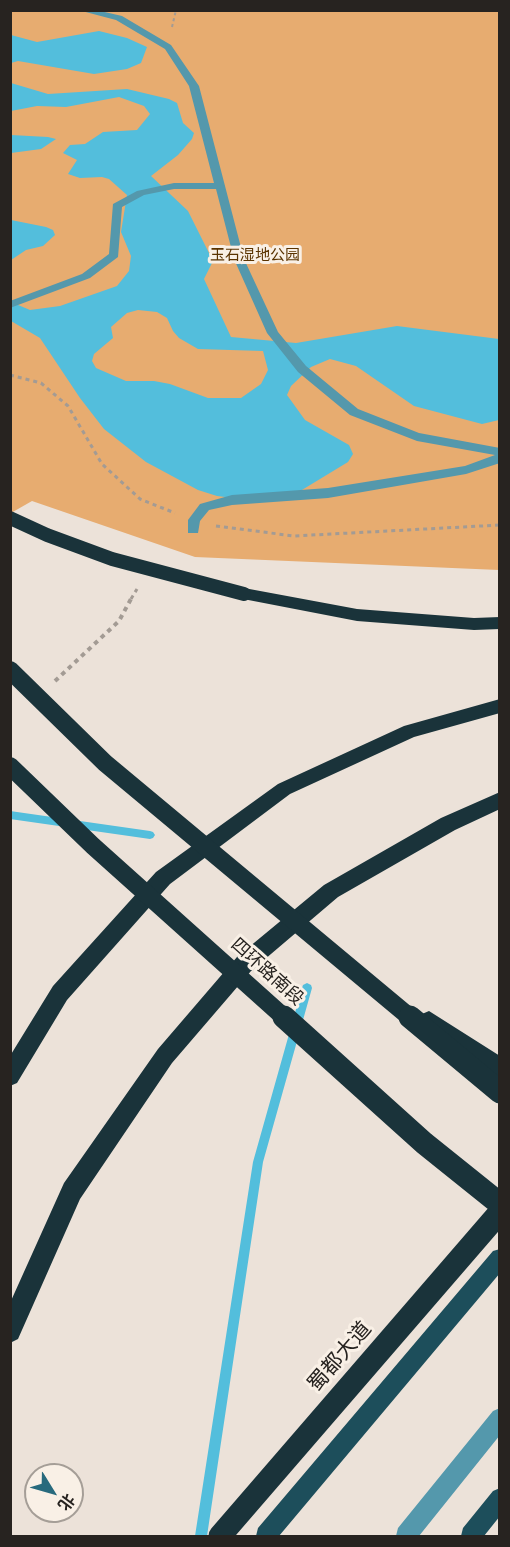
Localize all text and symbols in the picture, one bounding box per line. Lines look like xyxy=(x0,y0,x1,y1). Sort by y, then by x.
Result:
park label: 玉石湿地公园 xyxy=(210,247,300,265)
street label: 四环路南段 xyxy=(226,934,308,1010)
street label: 蜀都大道 xyxy=(303,1317,377,1397)
north arrow xyxy=(24,1463,84,1523)
text: 北 xyxy=(54,1490,80,1515)

